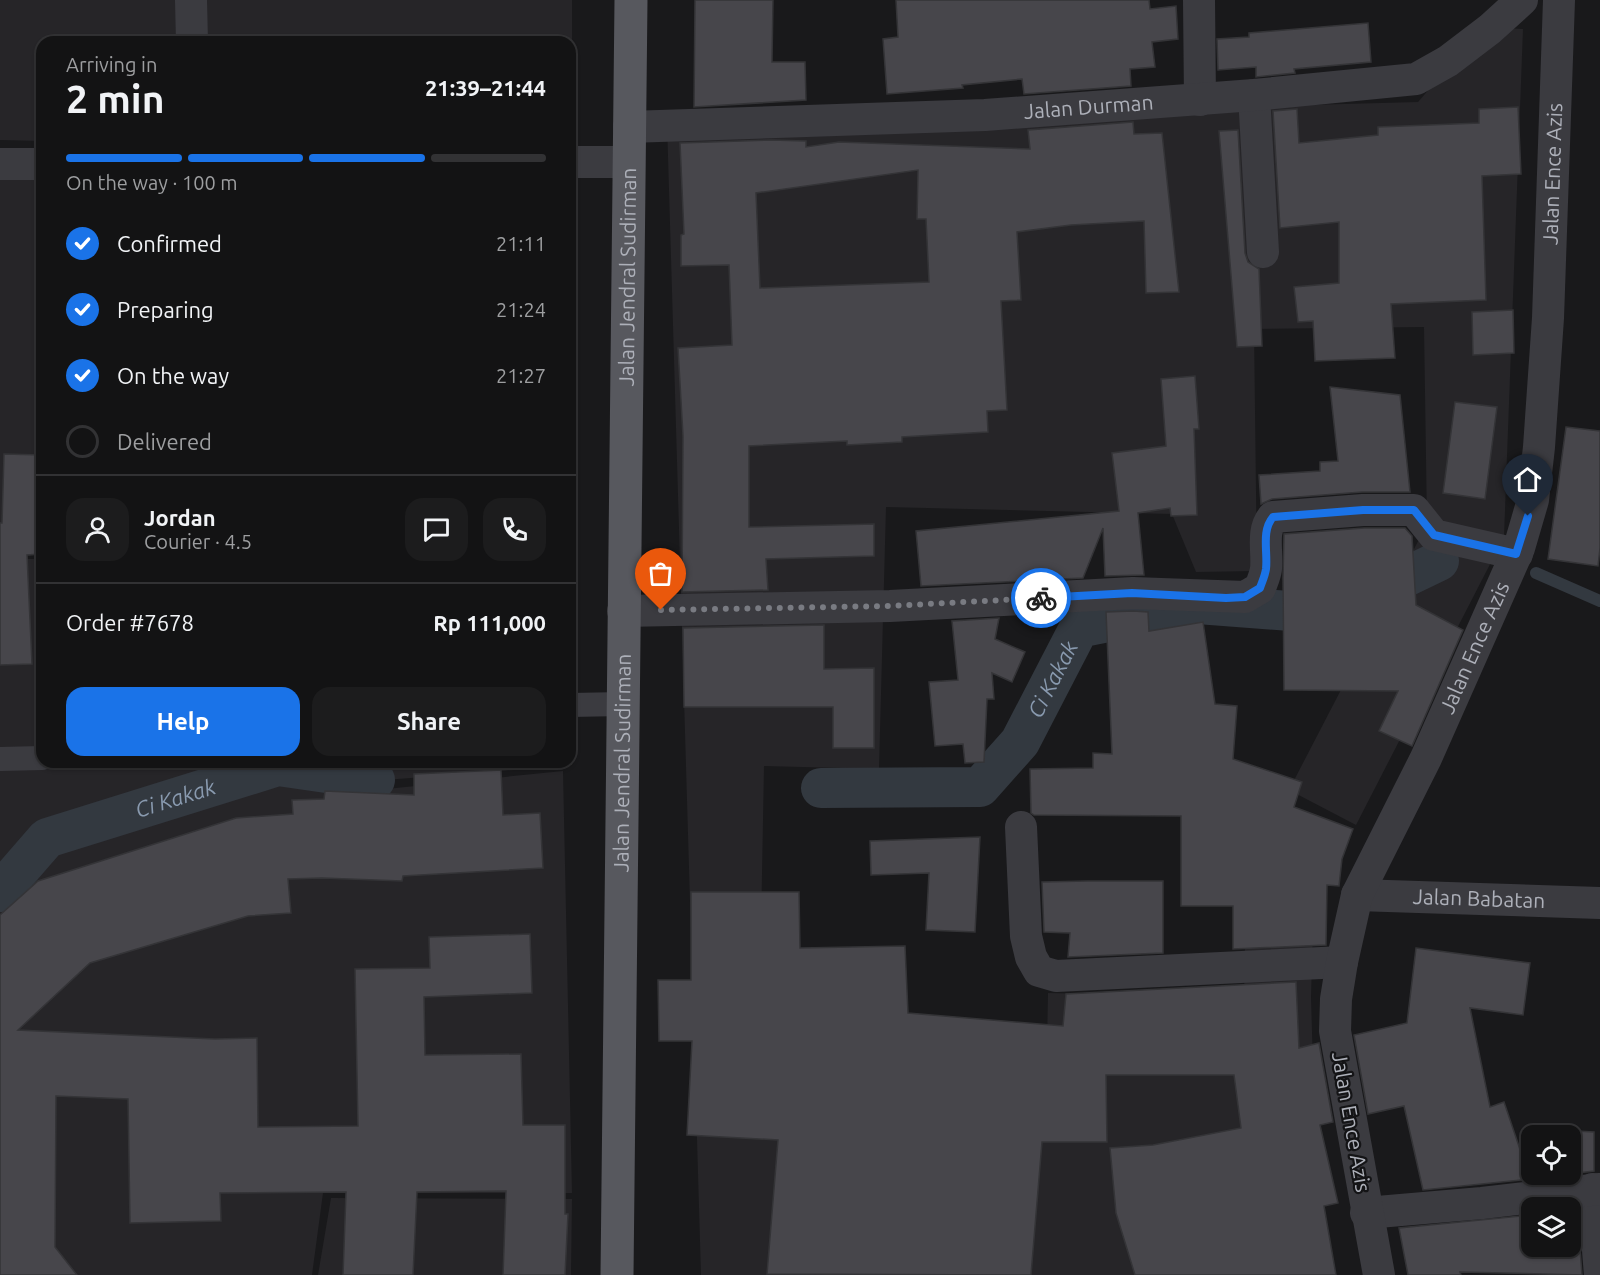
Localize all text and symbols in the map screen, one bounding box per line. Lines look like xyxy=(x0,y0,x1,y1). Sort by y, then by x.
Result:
text: Arriving in xyxy=(66,53,157,76)
text: 21:39–21:44 xyxy=(425,75,546,100)
text: 2 min xyxy=(66,77,165,120)
street label: Jalan Durman xyxy=(1023,90,1154,123)
street label: Jalan Ence Azis xyxy=(1538,102,1566,245)
street label: Jalan Jendral Sudirman xyxy=(614,167,640,387)
text: On the way · 100 m xyxy=(66,171,238,194)
icon: check xyxy=(66,227,99,260)
text: Confirmed xyxy=(117,231,222,256)
text: 21:11 xyxy=(496,232,546,255)
icon: check xyxy=(66,293,99,326)
text: Preparing xyxy=(117,297,214,322)
text: 21:24 xyxy=(496,298,546,321)
icon: check xyxy=(66,359,99,392)
text: On the way xyxy=(117,363,229,388)
text: 21:27 xyxy=(496,364,546,387)
text: Delivered xyxy=(117,429,212,454)
pin xyxy=(1502,454,1553,516)
icon: home xyxy=(1511,463,1544,496)
button: person xyxy=(66,498,129,561)
button: chat xyxy=(405,498,468,561)
button: phone xyxy=(483,498,546,561)
text: Jordan xyxy=(144,505,216,530)
text: Courier · 4.5 xyxy=(144,530,252,553)
pin xyxy=(635,548,686,610)
icon: bag xyxy=(644,557,677,590)
courier xyxy=(1011,568,1071,628)
street label: Jalan Ence Azis xyxy=(1434,578,1514,717)
icon: bike xyxy=(1025,582,1058,615)
text: Order #7678 xyxy=(66,610,194,635)
text: Rp 111,000 xyxy=(433,610,546,635)
water label: Ci Kakak xyxy=(1022,636,1083,722)
street label: Jalan Jendral Sudirman xyxy=(608,653,635,873)
button: Help xyxy=(66,687,300,756)
button: Share xyxy=(312,687,546,756)
water label: Ci Kakak xyxy=(132,773,219,822)
street label: Jalan Babatan xyxy=(1412,884,1546,912)
street label: Jalan Ence Azis xyxy=(1328,1050,1376,1194)
map controls xyxy=(1521,1125,1581,1257)
button: locate xyxy=(1521,1125,1581,1185)
button: layers xyxy=(1521,1197,1581,1257)

